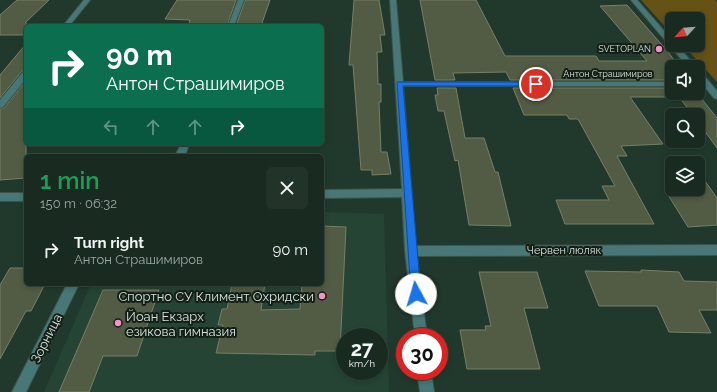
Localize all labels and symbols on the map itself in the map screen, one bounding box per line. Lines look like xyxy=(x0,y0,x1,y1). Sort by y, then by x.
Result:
north arrow xyxy=(665,12,705,52)
place label: SVETOPLAN xyxy=(598,44,651,54)
marker: SVETOPLAN xyxy=(654,44,664,54)
pin xyxy=(519,67,553,101)
street label: Антон Страшимиров xyxy=(563,69,653,79)
street label: Червен люляк xyxy=(527,244,601,257)
position arrow xyxy=(395,273,437,315)
place label: Спортно СУ Климент Охридски xyxy=(118,289,314,304)
marker: Спортно СУ Климент Охридски xyxy=(317,291,327,301)
place label: Йоан Екзарх езикова гимназия xyxy=(126,309,236,339)
street label: Зорница xyxy=(28,311,65,365)
marker: Йоан Екзарх езикова гимназия xyxy=(113,318,123,328)
speed limit sign: 30 xyxy=(396,328,448,380)

